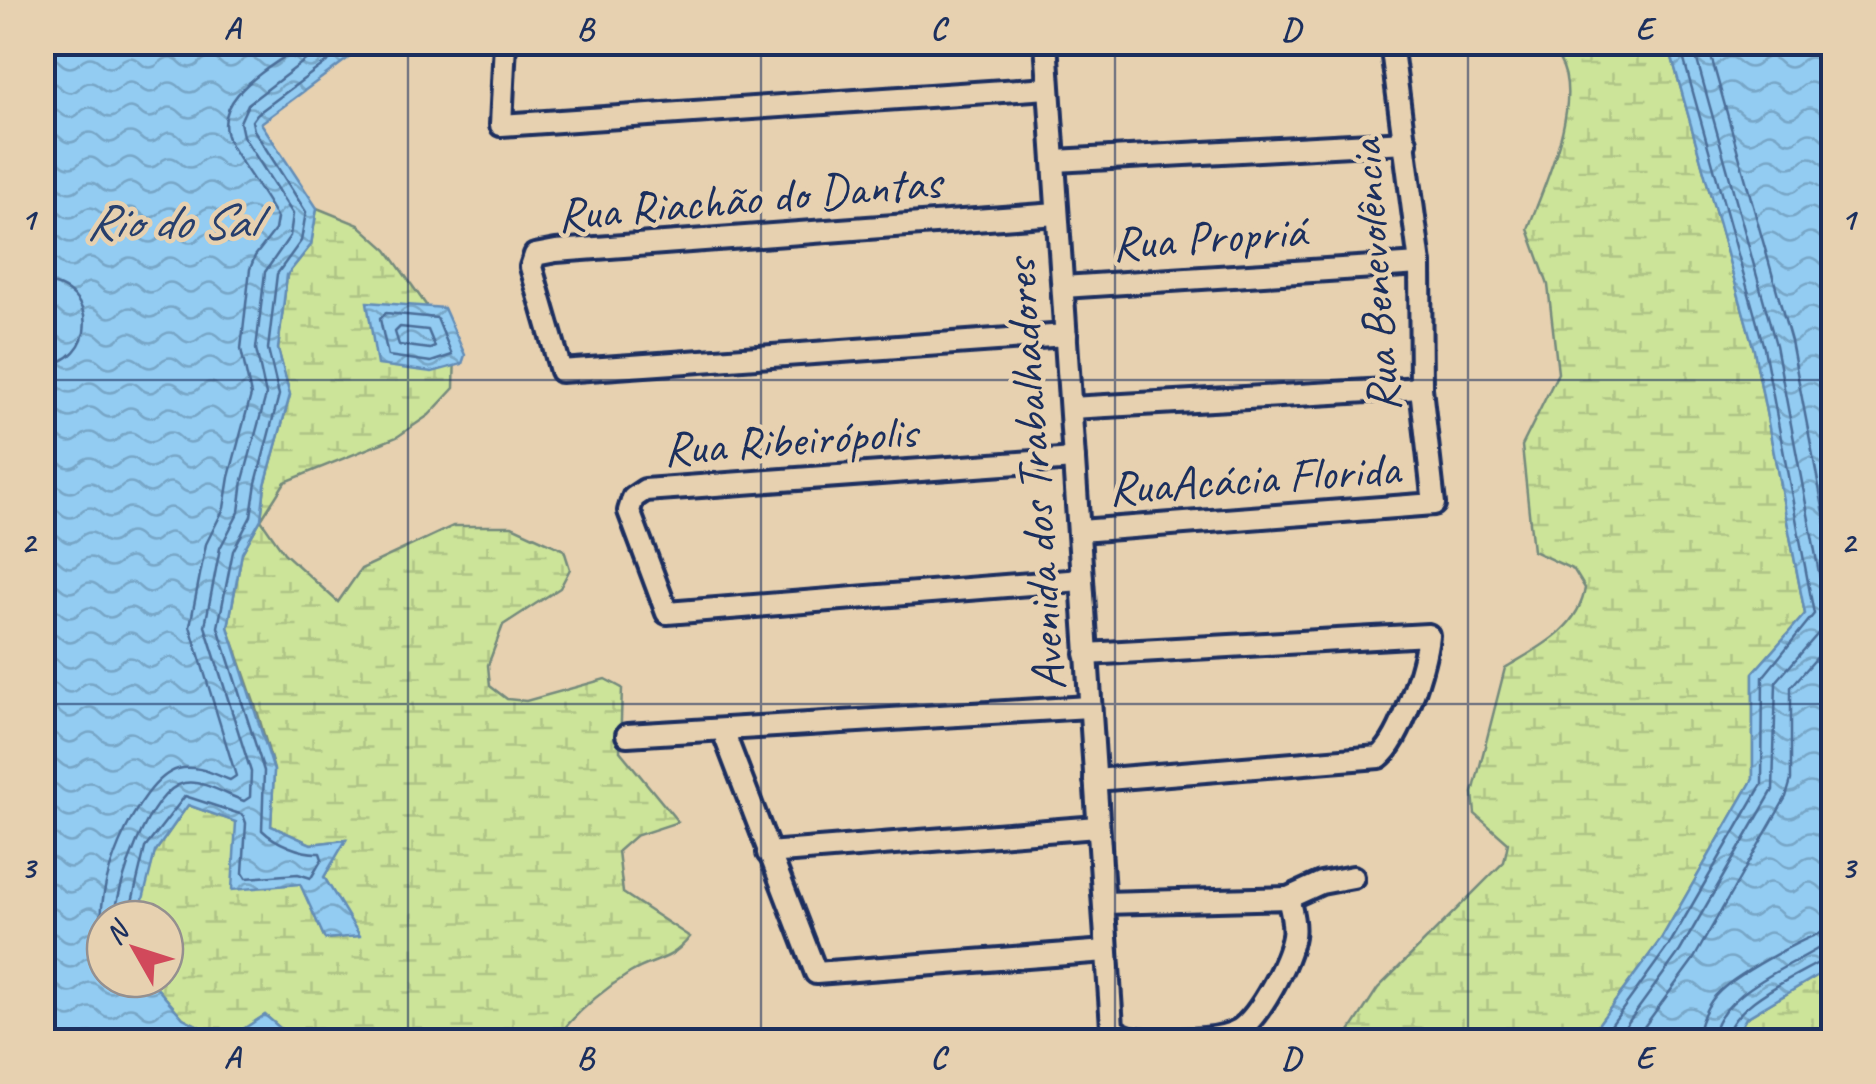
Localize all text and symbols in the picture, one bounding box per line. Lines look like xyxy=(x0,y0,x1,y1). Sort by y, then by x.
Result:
text: A xyxy=(224,8,243,49)
text: B xyxy=(577,8,596,49)
text: C xyxy=(930,8,950,49)
text: D xyxy=(1282,8,1304,49)
text: E xyxy=(1635,8,1657,49)
street label: Rua Benevolência xyxy=(1334,135,1413,415)
street label: Rua Riachão do Dantas xyxy=(555,151,948,245)
water label: Rio do Sal xyxy=(86,190,271,253)
text: 1 xyxy=(21,198,39,239)
text: 1 xyxy=(1841,198,1859,239)
street label: Rua Propriá xyxy=(1110,200,1312,274)
street label: Avenida dos Trabalhadores xyxy=(989,254,1079,693)
street label: Rua Ribeirópolis xyxy=(661,401,922,479)
street label: RuaAcácia Florida xyxy=(1106,438,1404,518)
text: 2 xyxy=(21,522,38,563)
text: 2 xyxy=(1841,522,1858,563)
text: 3 xyxy=(21,847,38,888)
text: 3 xyxy=(1841,847,1858,888)
north arrow xyxy=(85,899,185,999)
text: N xyxy=(97,912,138,951)
text: A xyxy=(224,1037,243,1078)
text: B xyxy=(577,1037,596,1078)
text: C xyxy=(930,1037,950,1078)
text: D xyxy=(1282,1037,1304,1078)
text: E xyxy=(1635,1037,1657,1078)

